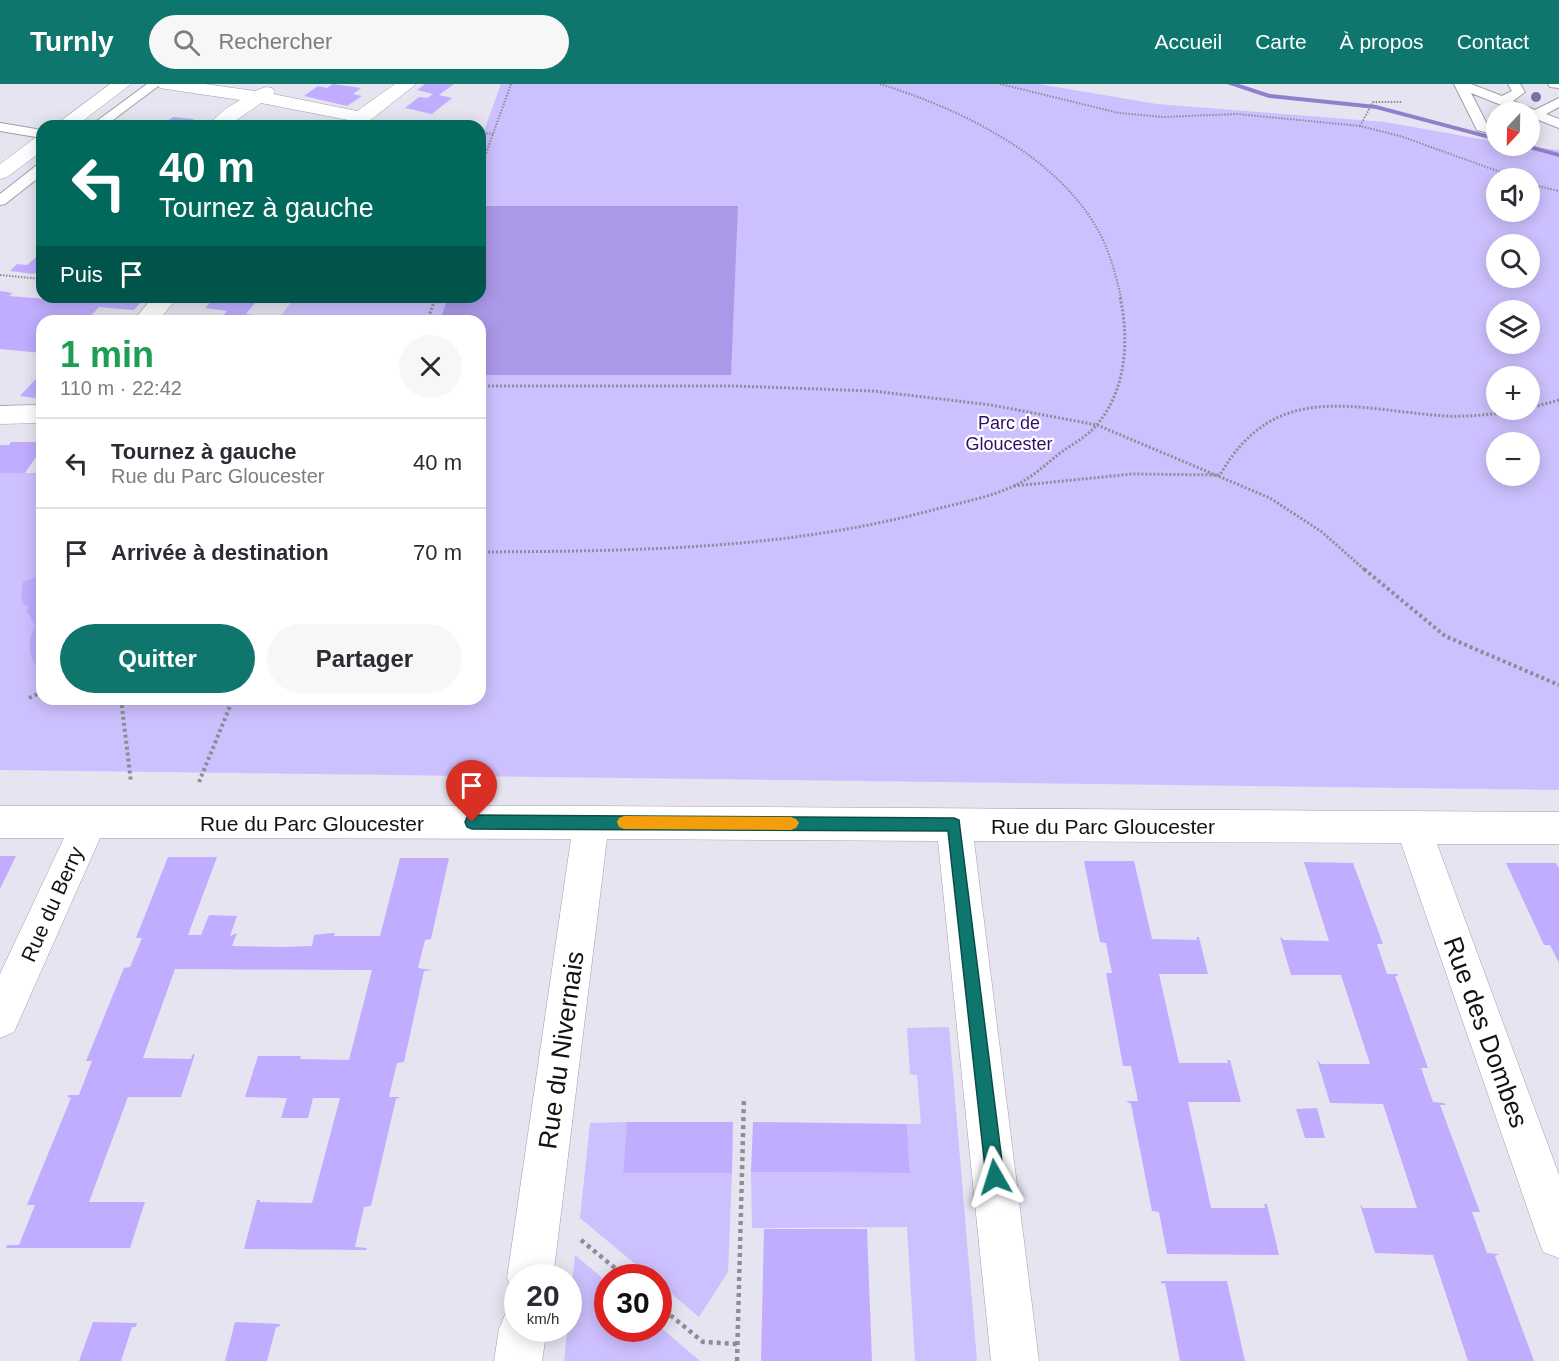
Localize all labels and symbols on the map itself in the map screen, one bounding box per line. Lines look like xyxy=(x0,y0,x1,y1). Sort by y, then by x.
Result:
north arrow xyxy=(1486,102,1540,156)
park label: Parc de Gloucester xyxy=(965,413,1053,454)
pin xyxy=(446,760,497,822)
street label: Rue du Parc Gloucester xyxy=(200,812,424,835)
street label: Rue du Parc Gloucester xyxy=(991,815,1215,838)
street label: Rue du Berry xyxy=(16,842,88,965)
street label: Rue des Dombes xyxy=(1438,932,1534,1132)
street label: Rue du Nivernais xyxy=(532,949,590,1151)
position arrow xyxy=(963,1145,1027,1209)
speed limit sign: 30 xyxy=(594,1264,672,1342)

